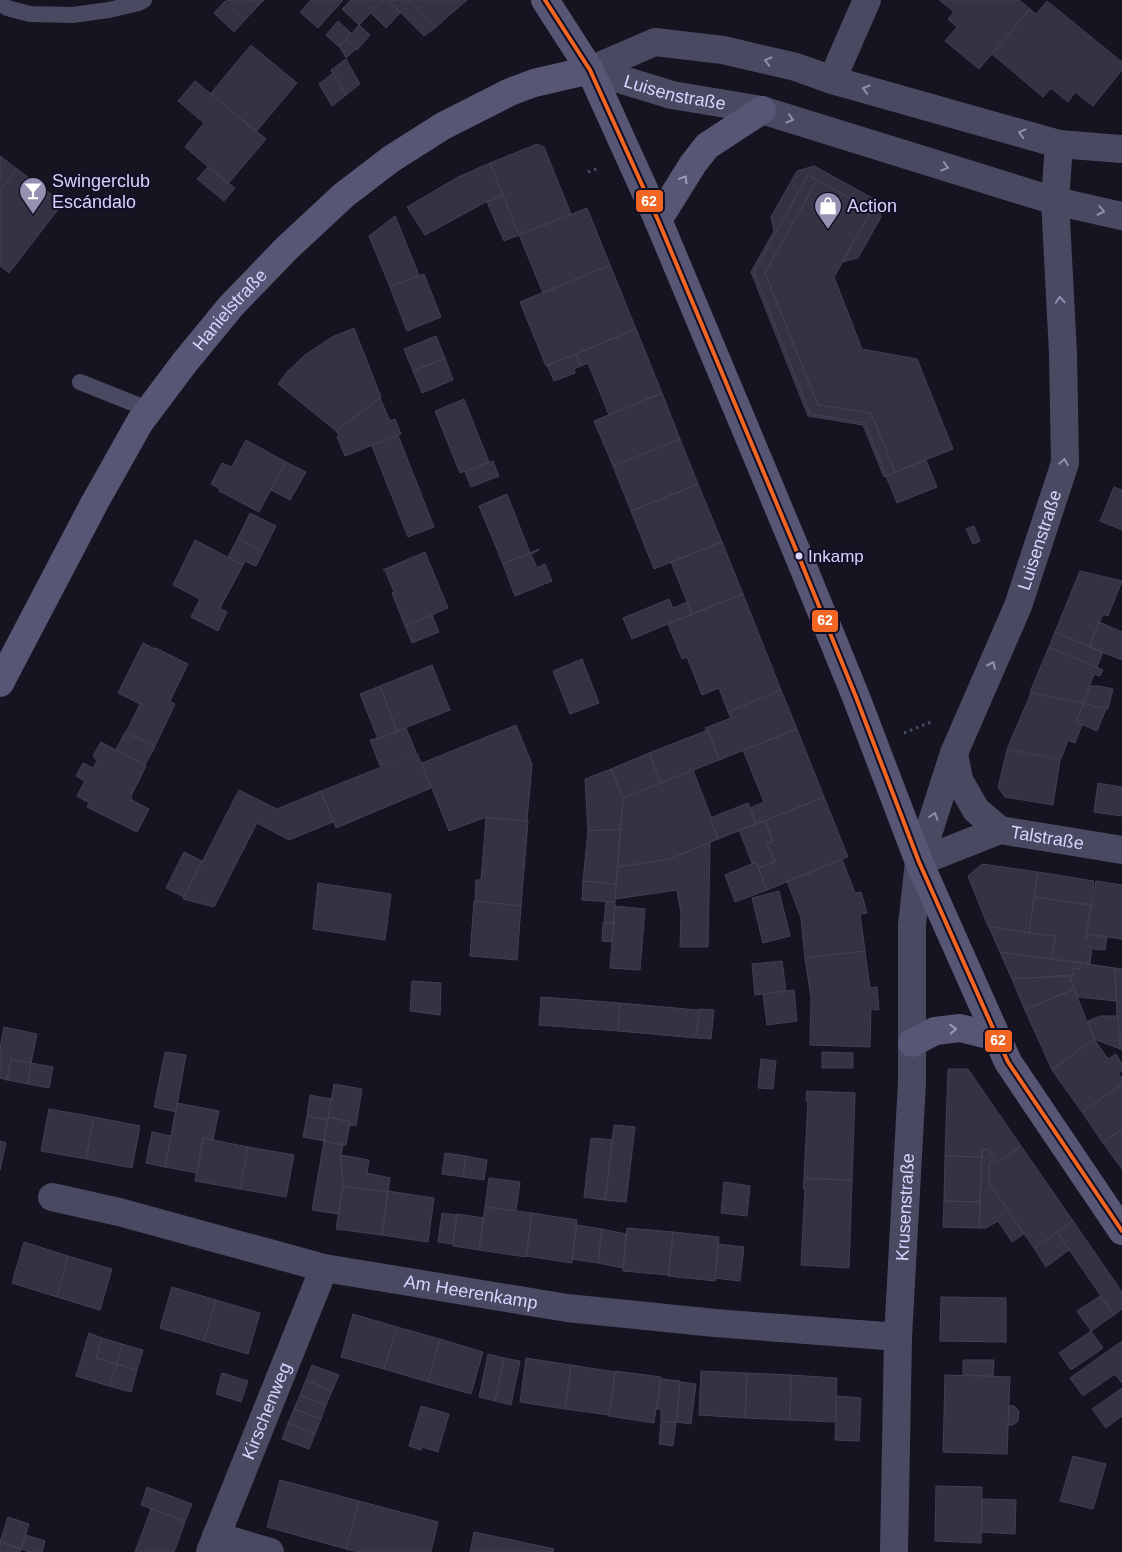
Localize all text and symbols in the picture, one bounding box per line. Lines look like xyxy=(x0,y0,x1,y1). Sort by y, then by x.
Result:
one-way arrow xyxy=(764,56,773,67)
street label: Luisenstraße xyxy=(621,71,727,114)
one-way arrow xyxy=(862,85,871,95)
one-way arrow xyxy=(785,113,793,123)
one-way arrow xyxy=(1019,129,1027,139)
one-way arrow xyxy=(940,161,949,171)
place label: Swingerclub Escándalo xyxy=(52,171,150,212)
one-way arrow xyxy=(677,175,687,184)
bar icon: Swingerclub Escándalo xyxy=(18,176,48,215)
line badge: 62 xyxy=(635,189,664,213)
shop icon: Action xyxy=(813,191,843,230)
text: 62 xyxy=(641,193,657,209)
place label: Action xyxy=(847,196,897,216)
one-way arrow xyxy=(1097,205,1106,216)
street label: Hanielstraße xyxy=(189,265,271,355)
one-way arrow xyxy=(1055,296,1066,304)
one-way arrow xyxy=(1058,458,1069,466)
street label: Luisenstraße xyxy=(1014,488,1065,593)
place label: Inkamp xyxy=(808,547,864,566)
marker: Inkamp xyxy=(794,551,804,561)
line badge: 62 xyxy=(811,609,839,633)
text: 62 xyxy=(817,612,833,628)
one-way arrow xyxy=(986,661,997,670)
one-way arrow xyxy=(928,812,938,821)
street label: Talstraße xyxy=(1009,822,1085,854)
one-way arrow xyxy=(949,1023,957,1034)
line badge: 62 xyxy=(984,1029,1013,1053)
text: 62 xyxy=(990,1032,1006,1048)
street label: Krusenstraße xyxy=(892,1153,918,1262)
street label: Am Heerenkamp xyxy=(403,1271,539,1313)
street label: Kirschenweg xyxy=(238,1359,295,1463)

